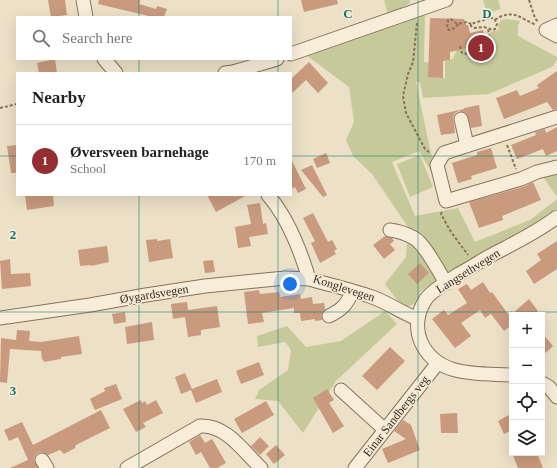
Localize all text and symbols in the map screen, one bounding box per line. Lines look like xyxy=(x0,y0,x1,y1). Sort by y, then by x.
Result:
text: C xyxy=(343,6,353,21)
text: D xyxy=(482,6,492,21)
search box xyxy=(16,16,292,60)
icon: search xyxy=(30,27,52,49)
text: Search here xyxy=(62,30,132,46)
pin: 1 xyxy=(468,33,494,63)
text: Nearby xyxy=(32,88,86,107)
text: Øversveen barnehage xyxy=(70,144,209,160)
text: 1 xyxy=(42,153,48,168)
text: 170 m xyxy=(243,153,276,168)
text: School xyxy=(70,161,106,176)
text: 2 xyxy=(10,227,16,242)
street label: Langsethvegen xyxy=(433,246,503,296)
street label: Konglevegen xyxy=(311,271,377,305)
your location xyxy=(280,274,300,294)
street label: Øygardsvegen xyxy=(119,282,189,306)
map controls xyxy=(509,312,545,456)
button: + xyxy=(509,312,545,348)
button: − xyxy=(509,348,545,384)
street label: Einar Sandbergs veg xyxy=(360,373,432,459)
text: 3 xyxy=(10,383,17,398)
button: locate xyxy=(509,384,545,420)
button: layers xyxy=(509,420,545,456)

